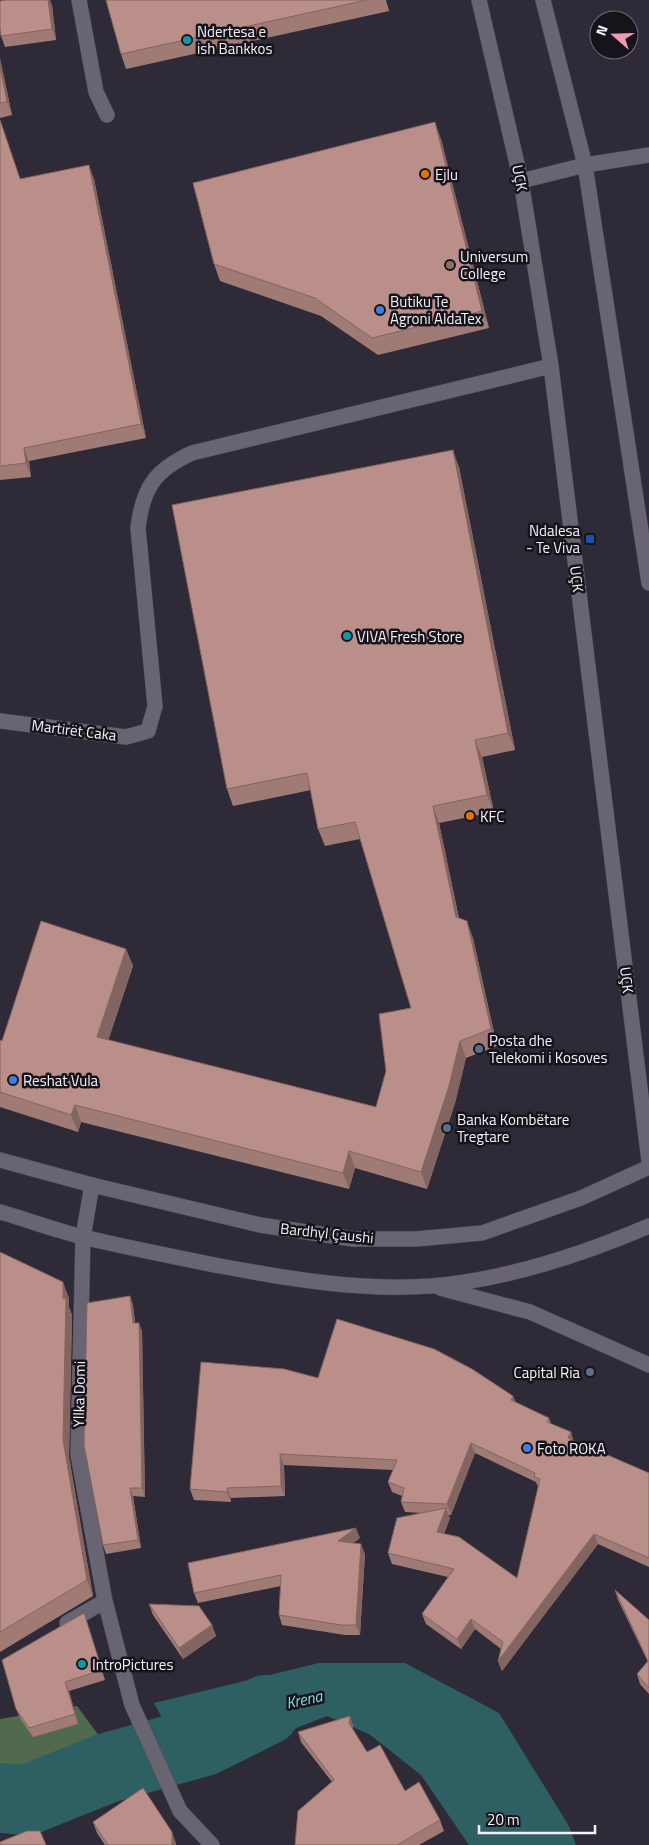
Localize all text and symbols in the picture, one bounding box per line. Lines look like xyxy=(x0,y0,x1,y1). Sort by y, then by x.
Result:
north arrow xyxy=(589,10,639,60)
place label: Ndertesa e ish Bankkos xyxy=(197,20,273,60)
text: N xyxy=(590,22,613,39)
marker: Ndertesa e ish Bankkos xyxy=(181,34,193,46)
place label: Ejlu xyxy=(435,163,458,186)
street label: UÇK xyxy=(506,163,534,194)
marker: Ejlu xyxy=(419,168,431,180)
place label: Universum College xyxy=(460,245,528,285)
marker: Universum College xyxy=(444,259,456,271)
place label: Butiku Te Agroni AldaTex xyxy=(390,290,482,330)
marker: Butiku Te Agroni AldaTex xyxy=(374,304,386,316)
place label: Ndalesa - Te Viva xyxy=(526,519,580,559)
marker: Ndalesa - Te Viva xyxy=(584,533,596,545)
street label: UÇK xyxy=(564,565,590,594)
place label: VIVA Fresh Store xyxy=(357,625,462,648)
marker: VIVA Fresh Store xyxy=(341,630,353,642)
street label: Martirët Caka xyxy=(30,713,118,747)
place label: KFC xyxy=(480,805,504,828)
marker: KFC xyxy=(464,810,476,822)
street label: UÇK xyxy=(614,966,640,995)
place label: Posta dhe Telekomi i Kosoves xyxy=(489,1029,607,1069)
marker: Posta dhe Telekomi i Kosoves xyxy=(473,1043,485,1055)
place label: Reshat Vula xyxy=(23,1069,99,1092)
marker: Reshat Vula xyxy=(7,1074,19,1086)
place label: Banka Kombëtare Tregtare xyxy=(457,1108,569,1148)
marker: Banka Kombëtare Tregtare xyxy=(441,1122,453,1134)
street label: Bardhyl Çaushi xyxy=(279,1217,375,1249)
street label: Yllka Domi xyxy=(67,1361,91,1427)
place label: Capital Ria xyxy=(514,1361,580,1384)
marker: Capital Ria xyxy=(584,1366,596,1378)
place label: Foto ROKA xyxy=(537,1437,606,1460)
marker: Foto ROKA xyxy=(521,1442,533,1454)
place label: IntroPictures xyxy=(92,1653,173,1676)
marker: IntroPictures xyxy=(76,1658,88,1670)
water label: Krena xyxy=(284,1683,325,1715)
scale bar xyxy=(479,1802,595,1834)
text: 20 m xyxy=(487,1808,520,1831)

